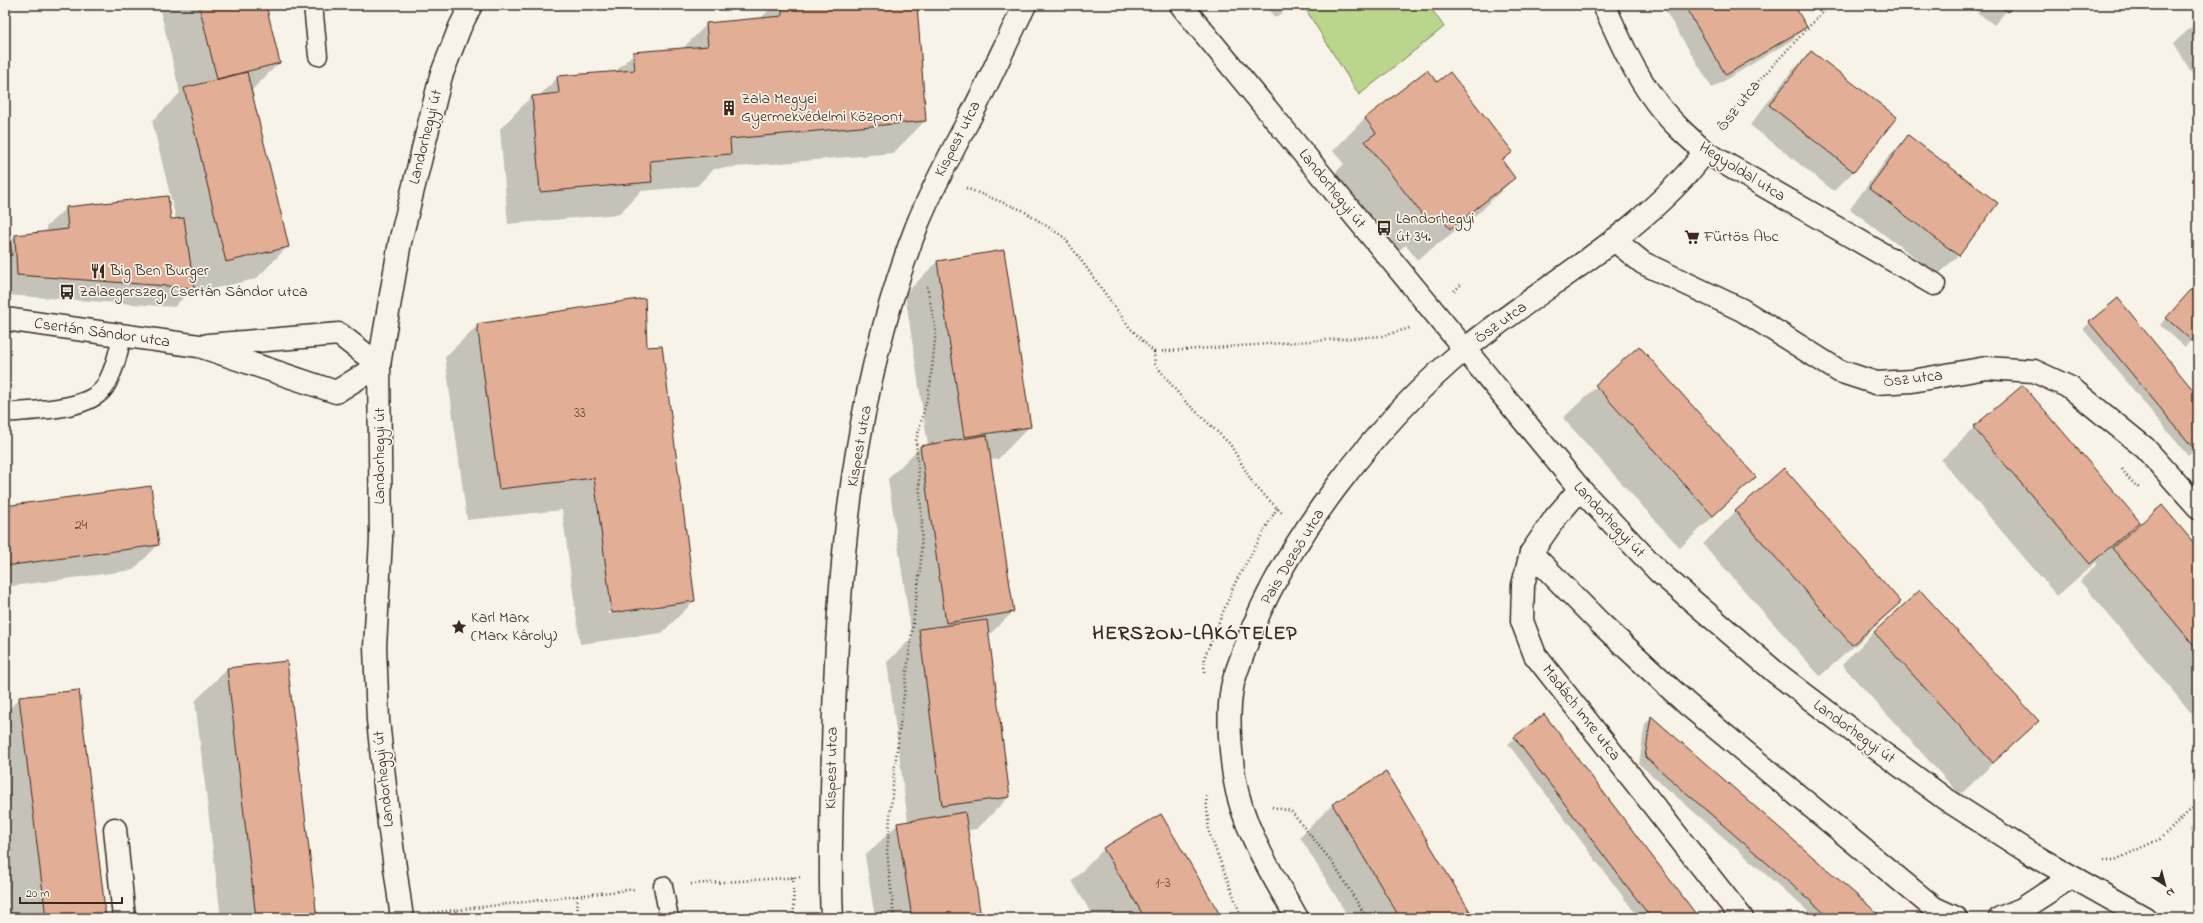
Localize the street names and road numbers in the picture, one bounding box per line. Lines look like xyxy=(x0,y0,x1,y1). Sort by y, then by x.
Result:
street label: Ősz utca xyxy=(1711,75,1767,137)
street label: Landorhegyi út xyxy=(403,86,450,187)
street label: Kispest utca xyxy=(929,97,987,181)
street label: Hegyoldal utca xyxy=(1694,136,1790,208)
street label: Landorhegyi út xyxy=(1292,144,1372,235)
street label: Ősz utca xyxy=(1470,296,1532,350)
street label: Csertán Sándor utca xyxy=(32,312,172,354)
street label: Ősz utca xyxy=(1882,363,1944,395)
street label: Kispest utca xyxy=(841,403,879,489)
street label: Landorhegyi út xyxy=(368,407,392,504)
street label: Landorhegyi út xyxy=(1567,476,1651,564)
street label: Pais Dezső utca xyxy=(1255,504,1331,610)
street label: Madách Imre utca xyxy=(1536,660,1626,766)
street label: Landorhegyi út xyxy=(1808,694,1901,771)
street label: Kispest utca xyxy=(819,727,845,809)
street label: Landorhegyi út xyxy=(367,729,401,828)

